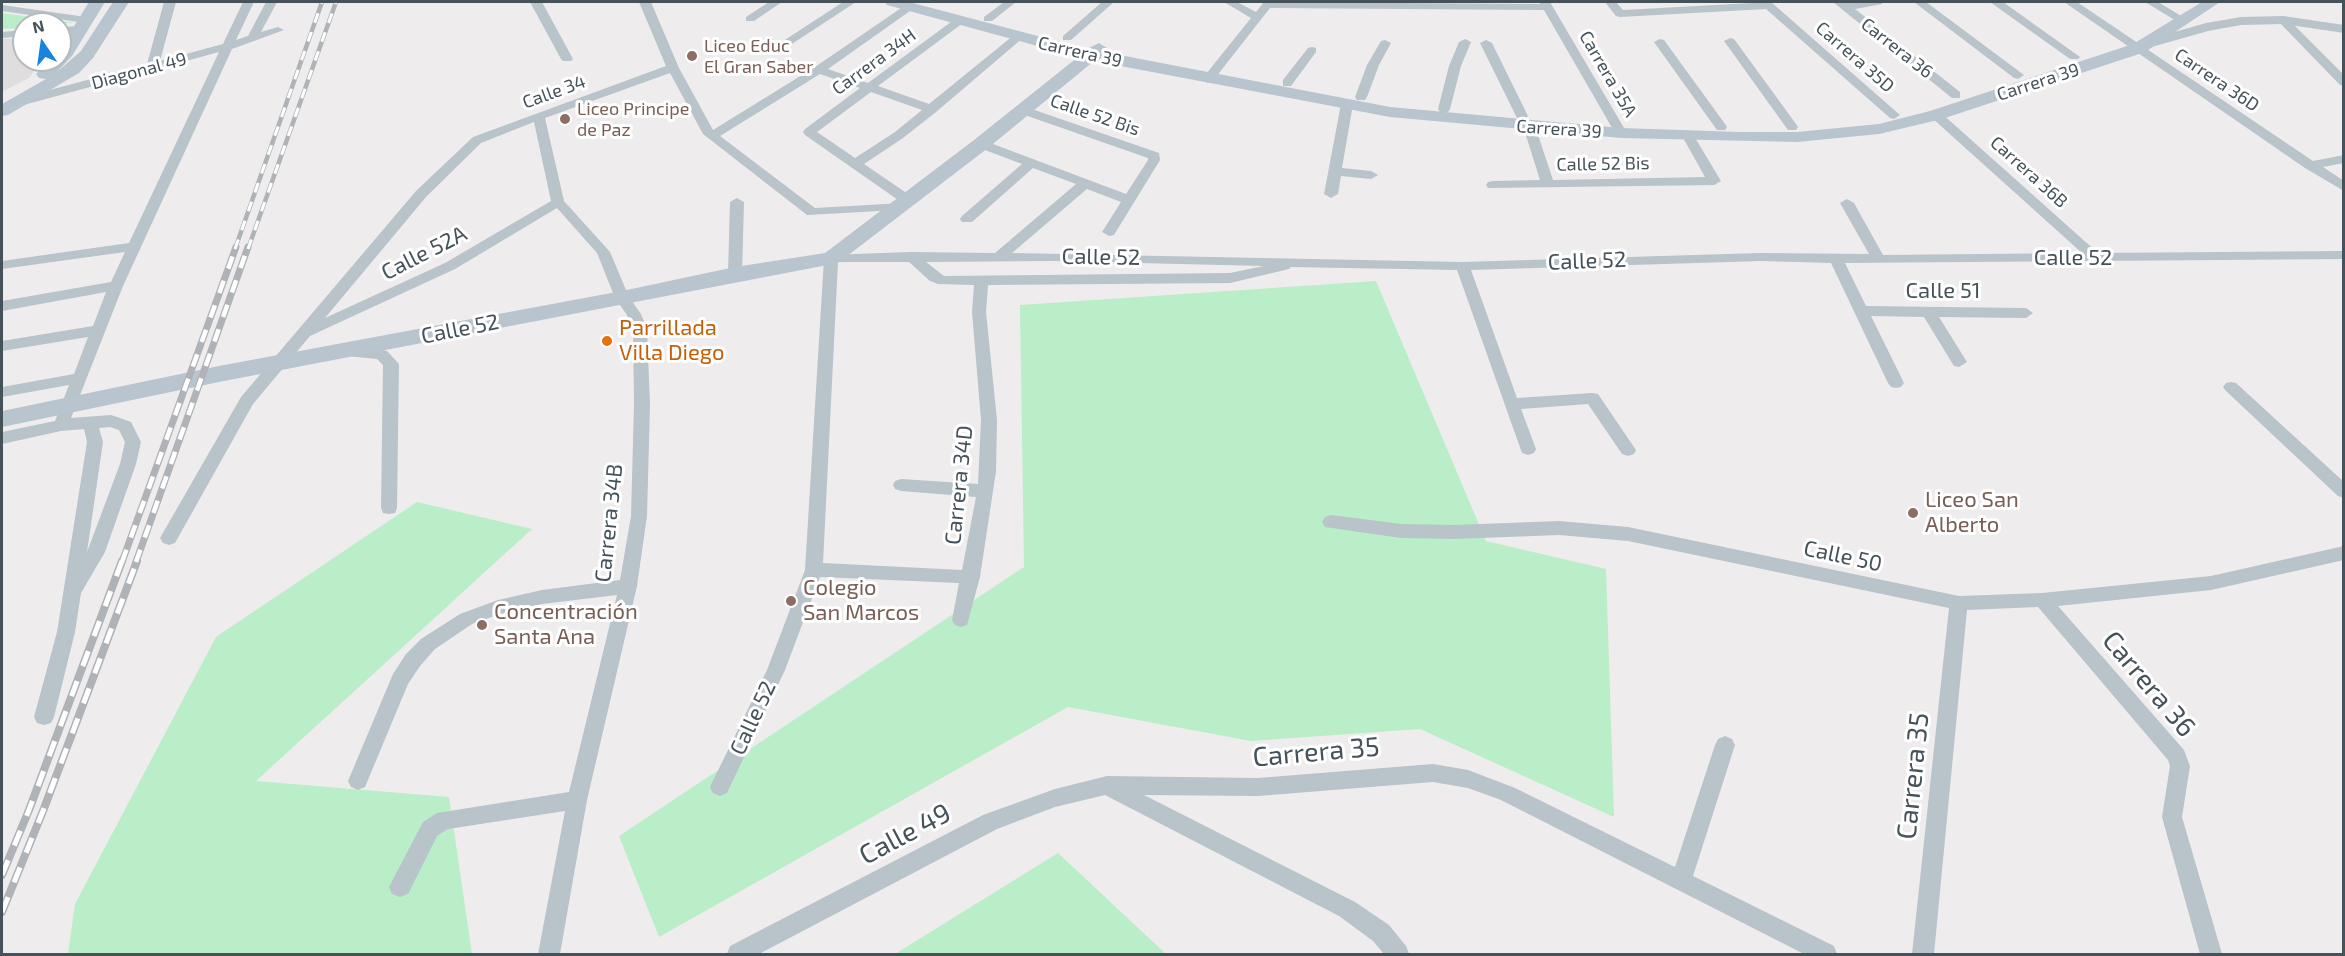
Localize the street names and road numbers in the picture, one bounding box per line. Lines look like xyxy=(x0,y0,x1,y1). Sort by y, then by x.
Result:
street label: Carrera 36 xyxy=(1857,13,1937,83)
street label: Carrera 35D xyxy=(1811,17,1899,97)
street label: Carrera 34H xyxy=(828,24,920,100)
street label: Carrera 35A xyxy=(1575,27,1641,121)
street label: Carrera 39 xyxy=(1036,32,1124,72)
street label: Carrera 36D xyxy=(2171,44,2263,116)
street label: Diagonal 49 xyxy=(89,48,189,94)
street label: Carrera 39 xyxy=(1994,59,2082,105)
street label: Calle 34 xyxy=(519,71,589,113)
street label: Calle 52 Bis xyxy=(1047,90,1143,140)
street label: Carrera 39 xyxy=(1516,115,1602,143)
street label: Carrera 36B xyxy=(1986,132,2072,212)
street label: Calle 52 Bis xyxy=(1556,152,1650,176)
street label: Calle 52A xyxy=(377,220,471,286)
street label: Calle 52 xyxy=(1061,243,1141,271)
street label: Calle 52 xyxy=(2034,245,2112,271)
street label: Calle 52 xyxy=(1547,246,1627,276)
street label: Calle 51 xyxy=(1906,278,1980,304)
street label: Calle 52 xyxy=(419,309,501,349)
street label: Carrera 34D xyxy=(940,424,978,546)
street label: Carrera 34B xyxy=(590,462,628,584)
street label: Calle 50 xyxy=(1801,535,1885,577)
street label: Carrera 36 xyxy=(2095,625,2203,743)
street label: Calle 52 xyxy=(724,677,782,759)
street label: Carrera 35 xyxy=(1890,711,1936,841)
street label: Carrera 35 xyxy=(1251,730,1381,774)
street label: Calle 49 xyxy=(854,796,956,872)

